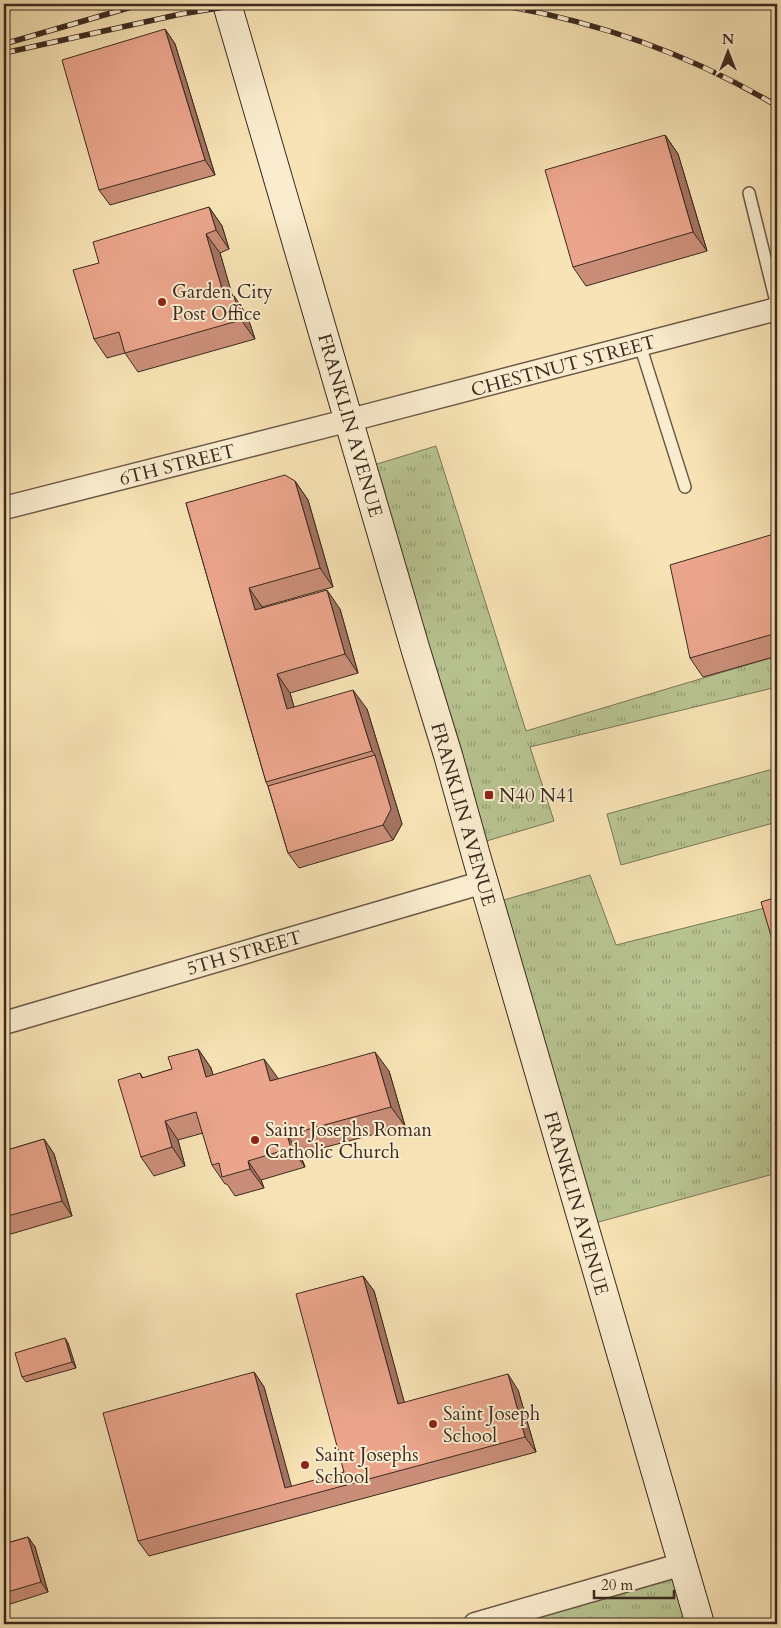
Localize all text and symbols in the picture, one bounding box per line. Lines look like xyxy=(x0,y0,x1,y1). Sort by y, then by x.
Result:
north arrow xyxy=(704,28,754,78)
text: N xyxy=(722,30,734,49)
place label: Garden City Post Office xyxy=(172,279,273,327)
marker: Garden City Post Office xyxy=(156,296,168,308)
street label: CHESTNUT STREET xyxy=(468,329,659,403)
street label: FRANKLIN AVENUE xyxy=(311,330,389,520)
street label: 6TH STREET xyxy=(117,438,238,492)
street label: FRANKLIN AVENUE xyxy=(424,719,502,909)
place label: N40 N41 xyxy=(499,783,575,809)
marker: N40 N41 xyxy=(483,789,495,801)
street label: 5TH STREET xyxy=(184,924,305,982)
street label: FRANKLIN AVENUE xyxy=(537,1108,615,1298)
place label: Saint Josephs Roman Catholic Church xyxy=(265,1117,432,1165)
marker: Saint Josephs Roman Catholic Church xyxy=(249,1134,261,1146)
place label: Saint Joseph School xyxy=(443,1401,541,1449)
marker: Saint Joseph School xyxy=(427,1418,439,1430)
place label: Saint Josephs School xyxy=(315,1442,419,1490)
marker: Saint Josephs School xyxy=(299,1459,311,1471)
scale bar xyxy=(594,1568,674,1600)
text: 20 m xyxy=(601,1575,633,1595)

